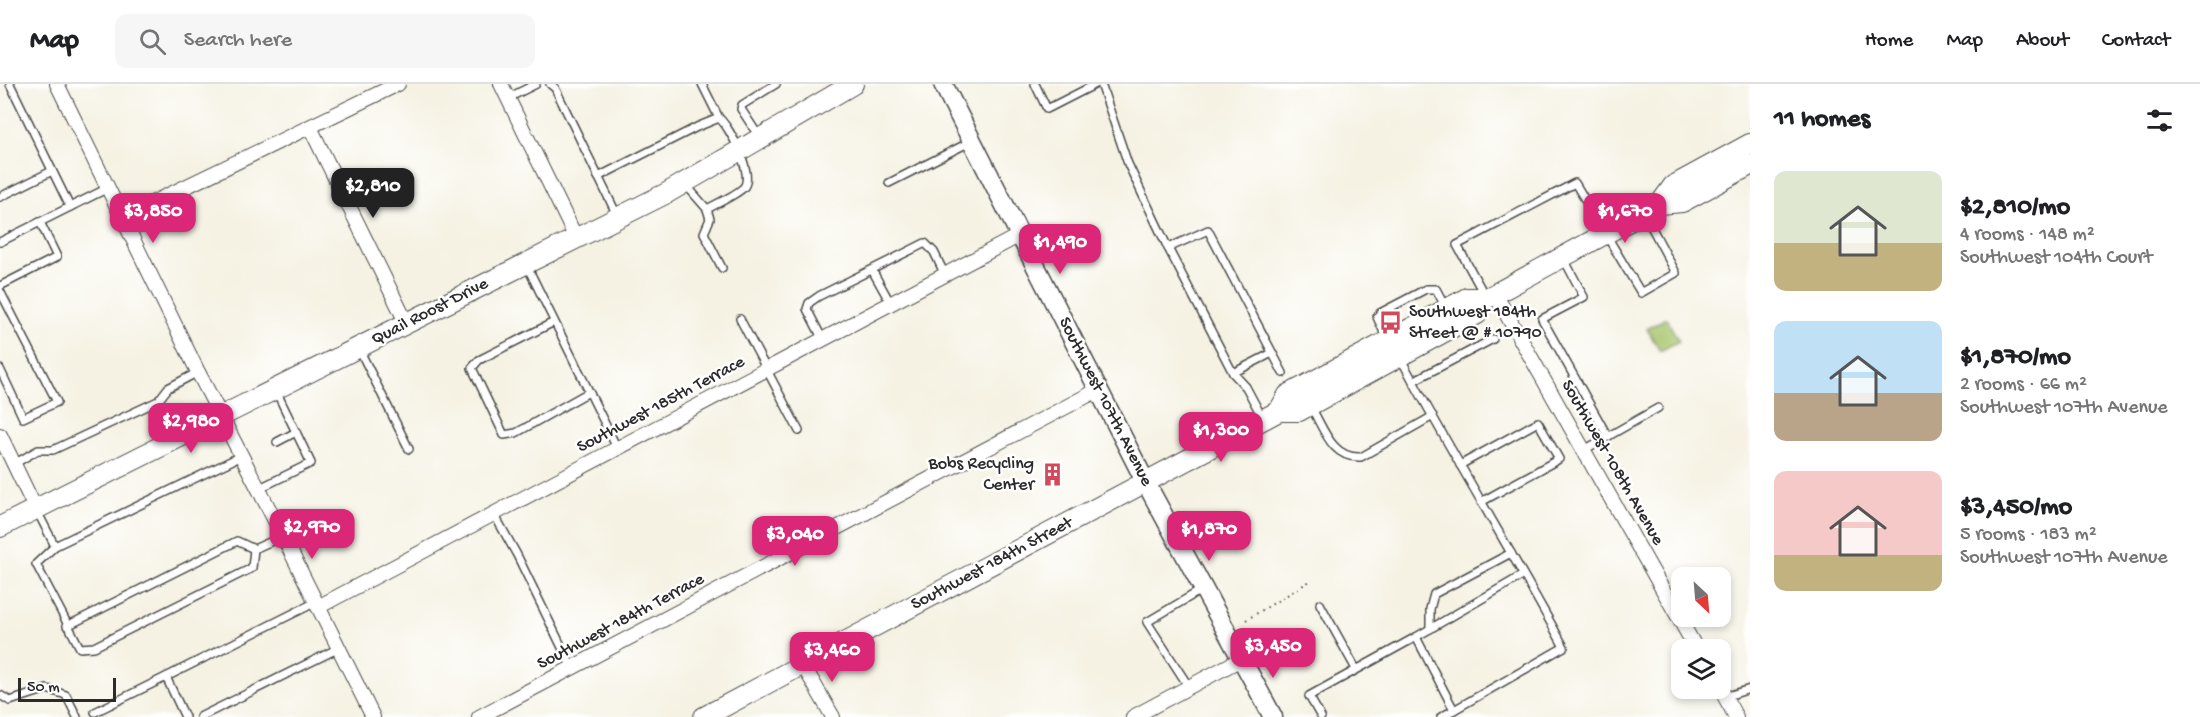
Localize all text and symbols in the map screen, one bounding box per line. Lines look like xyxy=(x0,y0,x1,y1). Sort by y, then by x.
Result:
search box xyxy=(115,14,535,68)
text: Map xyxy=(30,25,79,58)
icon: search xyxy=(136,25,169,58)
text: Search here xyxy=(184,28,292,54)
text: Home xyxy=(1865,29,1913,54)
text: Map xyxy=(1946,29,1983,54)
text: About xyxy=(2016,29,2069,54)
text: Contact xyxy=(2102,29,2170,54)
icon: filters xyxy=(2143,104,2176,137)
text: 11 homes xyxy=(1774,105,1870,136)
pin: $2,810 xyxy=(324,168,422,219)
text: $2,810 xyxy=(345,176,401,199)
pin: $3,850 xyxy=(104,193,202,244)
pin: $1,670 xyxy=(1576,193,1674,244)
text: $2,810/mo xyxy=(1960,193,2070,224)
icon: home xyxy=(1822,195,1894,267)
text: $3,850 xyxy=(124,201,182,224)
text: $1,670 xyxy=(1597,201,1653,224)
pin: $1,490 xyxy=(1011,224,1109,275)
text: 4 rooms · 148 m² xyxy=(1960,224,2095,247)
text: $1,490 xyxy=(1033,232,1087,255)
text: Southwest 104th Court xyxy=(1960,247,2152,270)
street label: Quail Roost Drive xyxy=(368,273,493,350)
place label: Southwest 184th Street @ # 10790 xyxy=(1409,302,1542,344)
bus stop icon: Southwest 184th Street @ # 10790 xyxy=(1378,309,1404,335)
street label: Southwest 107th Avenue xyxy=(1053,314,1157,491)
text: $1,870/mo xyxy=(1960,343,2071,374)
icon: home xyxy=(1822,345,1894,417)
street label: Southwest 185th Terrace xyxy=(574,352,749,458)
text: 2 rooms · 66 m² xyxy=(1960,374,2087,397)
street label: Southwest 108th Avenue xyxy=(1556,377,1668,550)
text: Southwest 107th Avenue xyxy=(1960,397,2168,420)
pin: $2,980 xyxy=(142,403,240,454)
text: $2,980 xyxy=(162,411,220,434)
pin: $1,300 xyxy=(1172,412,1270,463)
text: $1,300 xyxy=(1193,420,1249,443)
place label: Bobs Recycling Center xyxy=(928,454,1036,496)
building icon: Bobs Recycling Center xyxy=(1039,461,1065,487)
text: $3,450/mo xyxy=(1960,493,2072,524)
icon: home xyxy=(1822,495,1894,567)
pin: $2,970 xyxy=(263,509,361,560)
pin: $1,870 xyxy=(1160,511,1258,562)
street label: Southwest 184th Street xyxy=(908,512,1078,615)
pin: $3,040 xyxy=(746,516,844,567)
text: $2,970 xyxy=(284,517,340,540)
text: $1,870 xyxy=(1181,519,1237,542)
text: $3,040 xyxy=(766,524,824,547)
text: 5 rooms · 183 m² xyxy=(1960,524,2097,547)
text: Southwest 107th Avenue xyxy=(1960,547,2168,570)
north arrow xyxy=(1671,567,1731,627)
map controls xyxy=(1671,567,1731,699)
street label: Southwest 184th Terrace xyxy=(534,569,709,675)
pin: $3,450 xyxy=(1224,628,1322,679)
pin: $3,460 xyxy=(783,632,881,683)
text: $3,450 xyxy=(1245,636,1301,659)
button: layers xyxy=(1671,639,1731,699)
text: $3,460 xyxy=(804,640,860,663)
scale bar xyxy=(18,675,116,702)
text: 50 m xyxy=(27,679,60,698)

